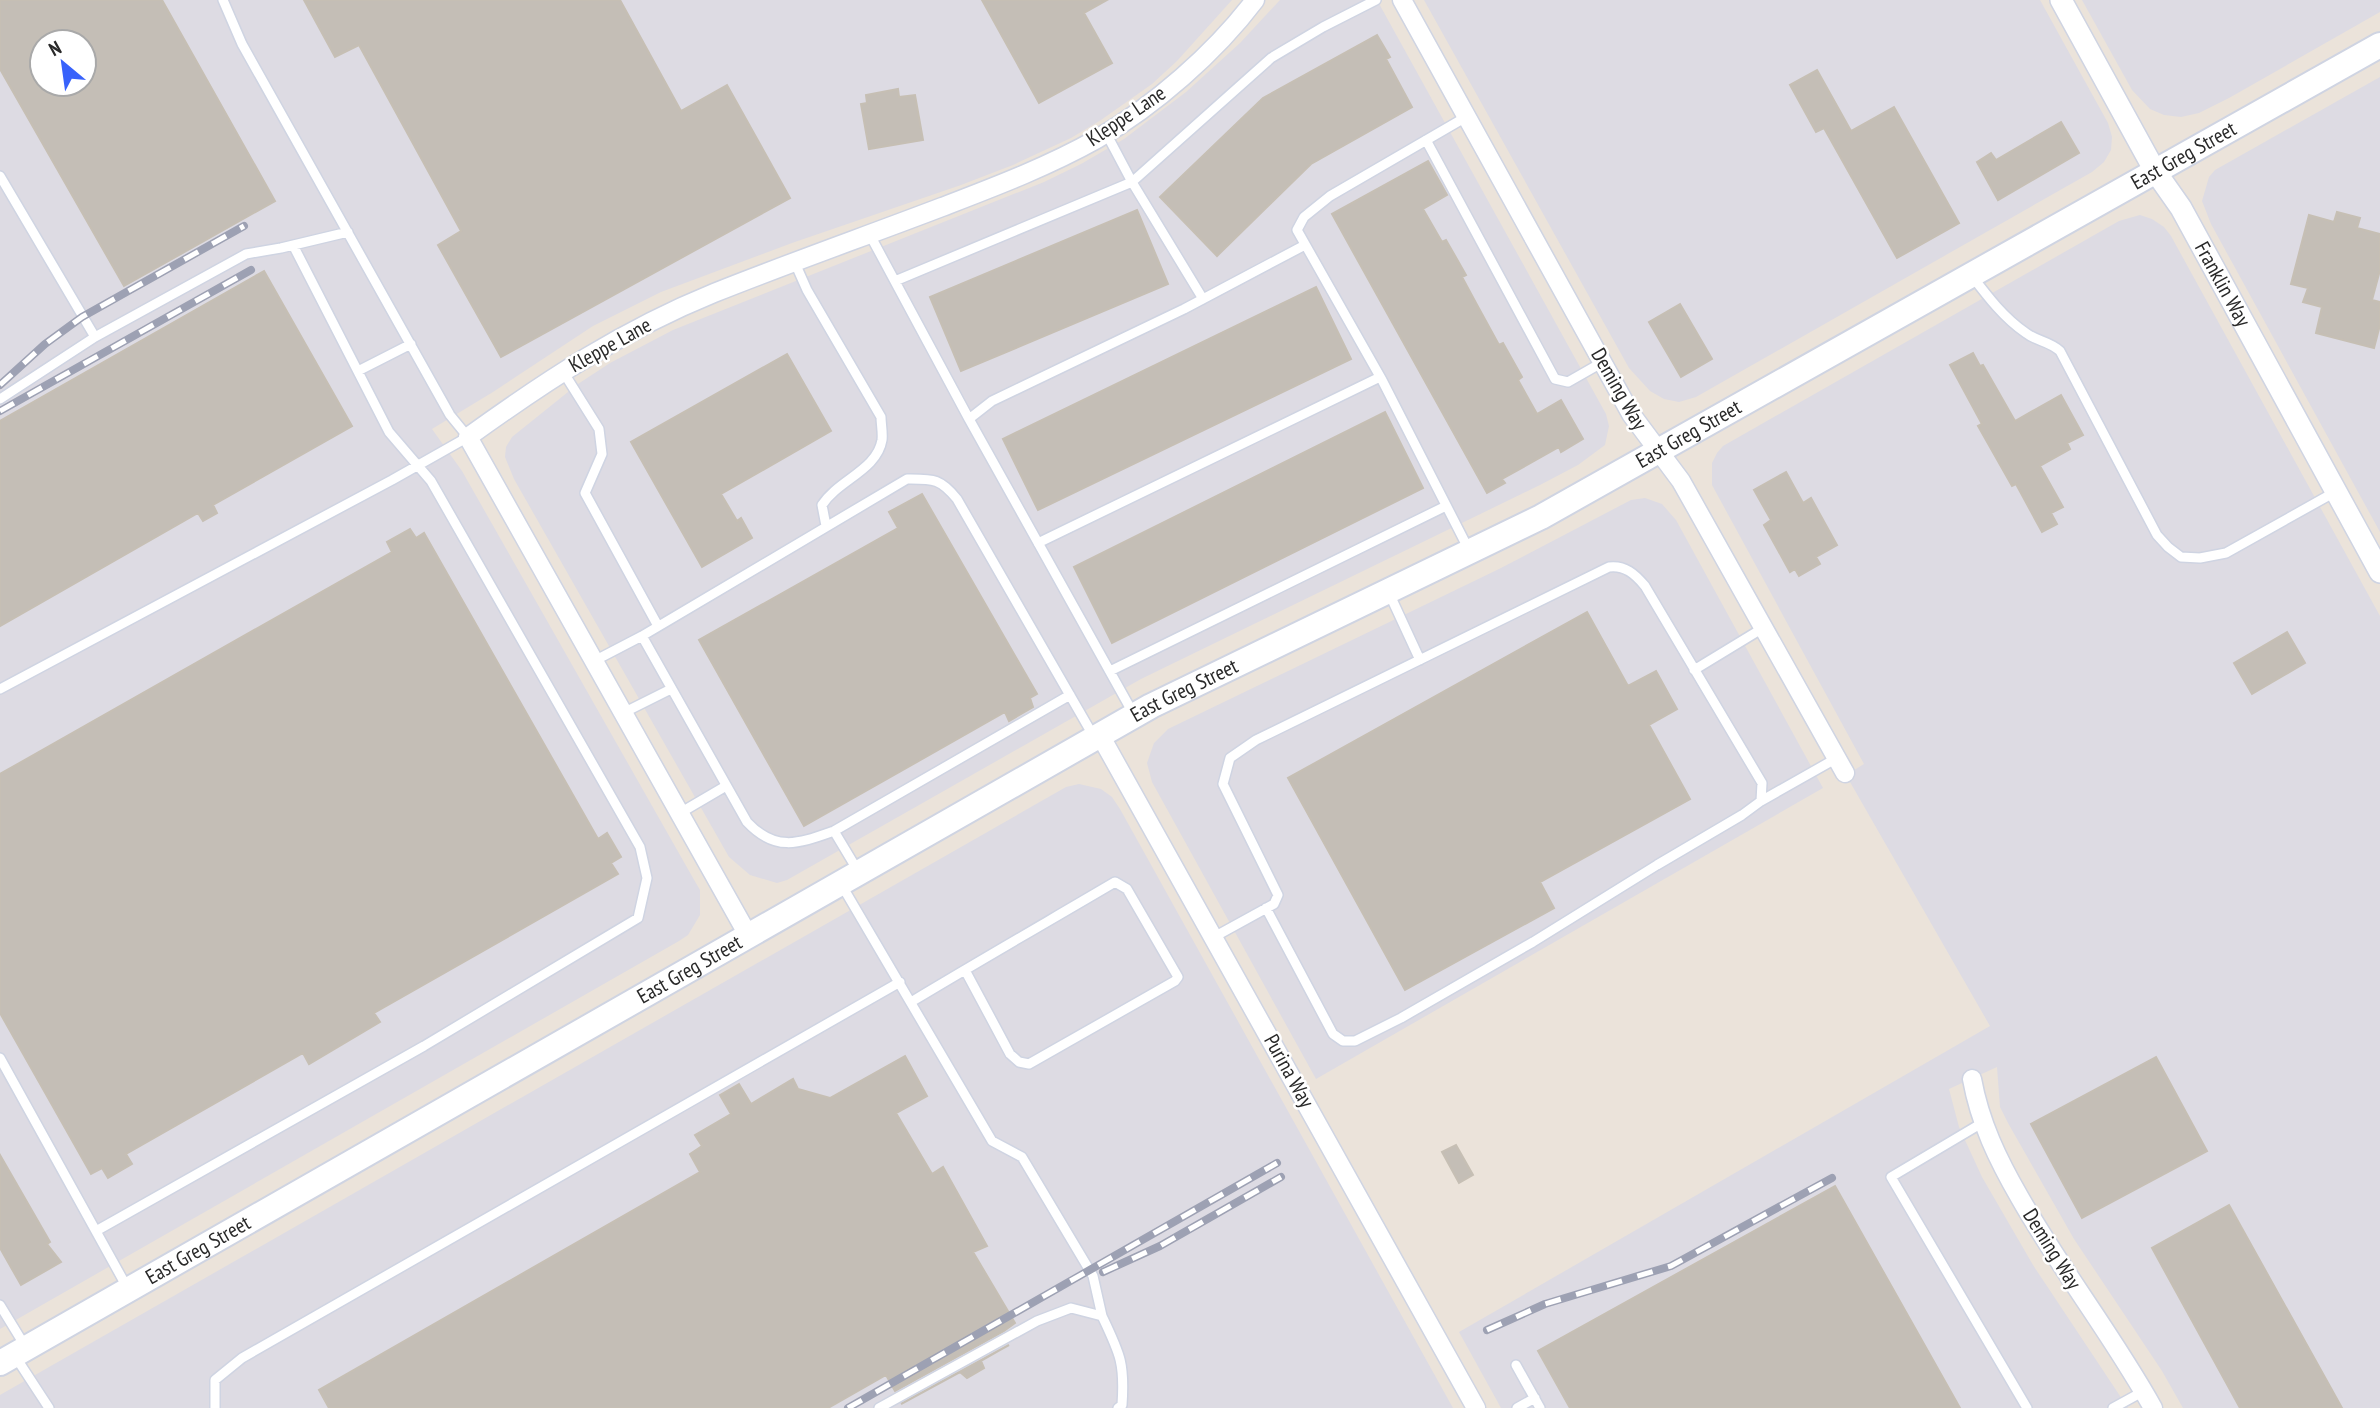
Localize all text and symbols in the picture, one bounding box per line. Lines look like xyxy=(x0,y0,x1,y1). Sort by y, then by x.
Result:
north arrow xyxy=(28,28,98,98)
text: N xyxy=(44,35,65,61)
street label: Kleppe Lane xyxy=(1081,79,1171,152)
street label: East Greg Street xyxy=(2126,115,2241,195)
street label: Franklin Way xyxy=(2189,237,2257,331)
street label: Kleppe Lane xyxy=(564,311,656,378)
street label: Deming Way xyxy=(1585,343,1654,435)
street label: East Greg Street xyxy=(1631,393,1746,474)
street label: East Greg Street xyxy=(1125,652,1242,728)
street label: East Greg Street xyxy=(632,928,747,1010)
street label: Purina Way xyxy=(1258,1029,1321,1112)
street label: Deming Way xyxy=(2017,1203,2088,1294)
street label: East Greg Street xyxy=(141,1209,255,1290)

